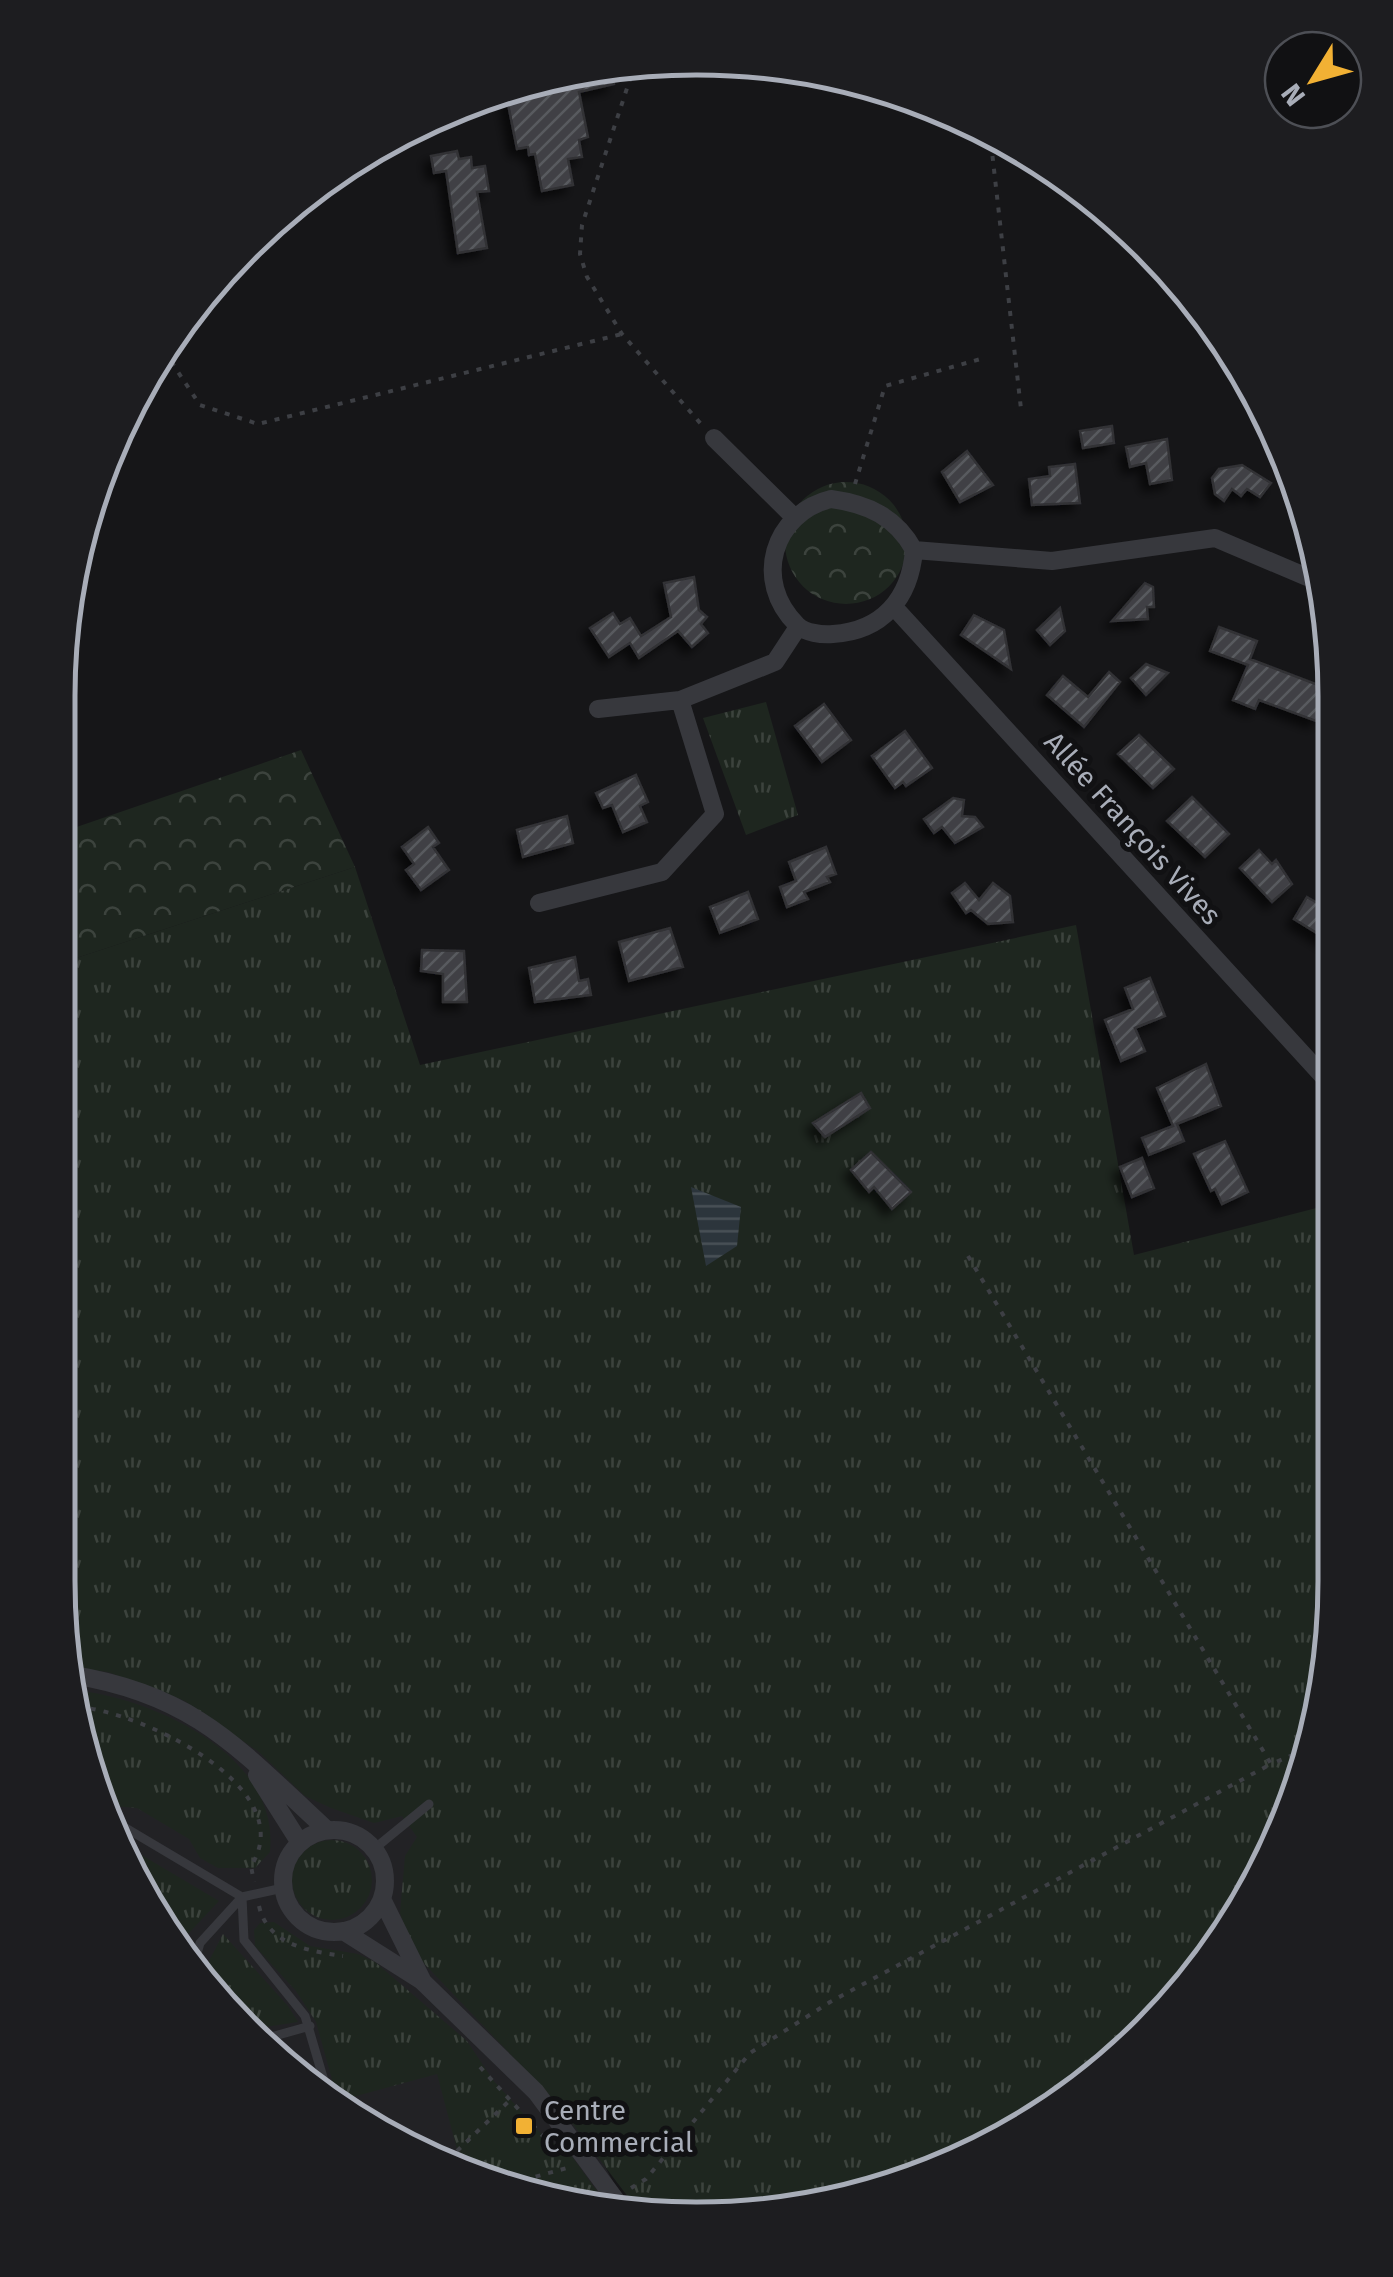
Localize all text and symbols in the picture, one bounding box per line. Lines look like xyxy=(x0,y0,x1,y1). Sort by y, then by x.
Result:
north arrow xyxy=(1263,30,1363,130)
text: N xyxy=(1275,77,1312,112)
street label: Allée François Vives xyxy=(1038,725,1228,931)
place label: Centre Commercial xyxy=(544,2094,693,2159)
marker: Centre Commercial xyxy=(513,2115,535,2137)

